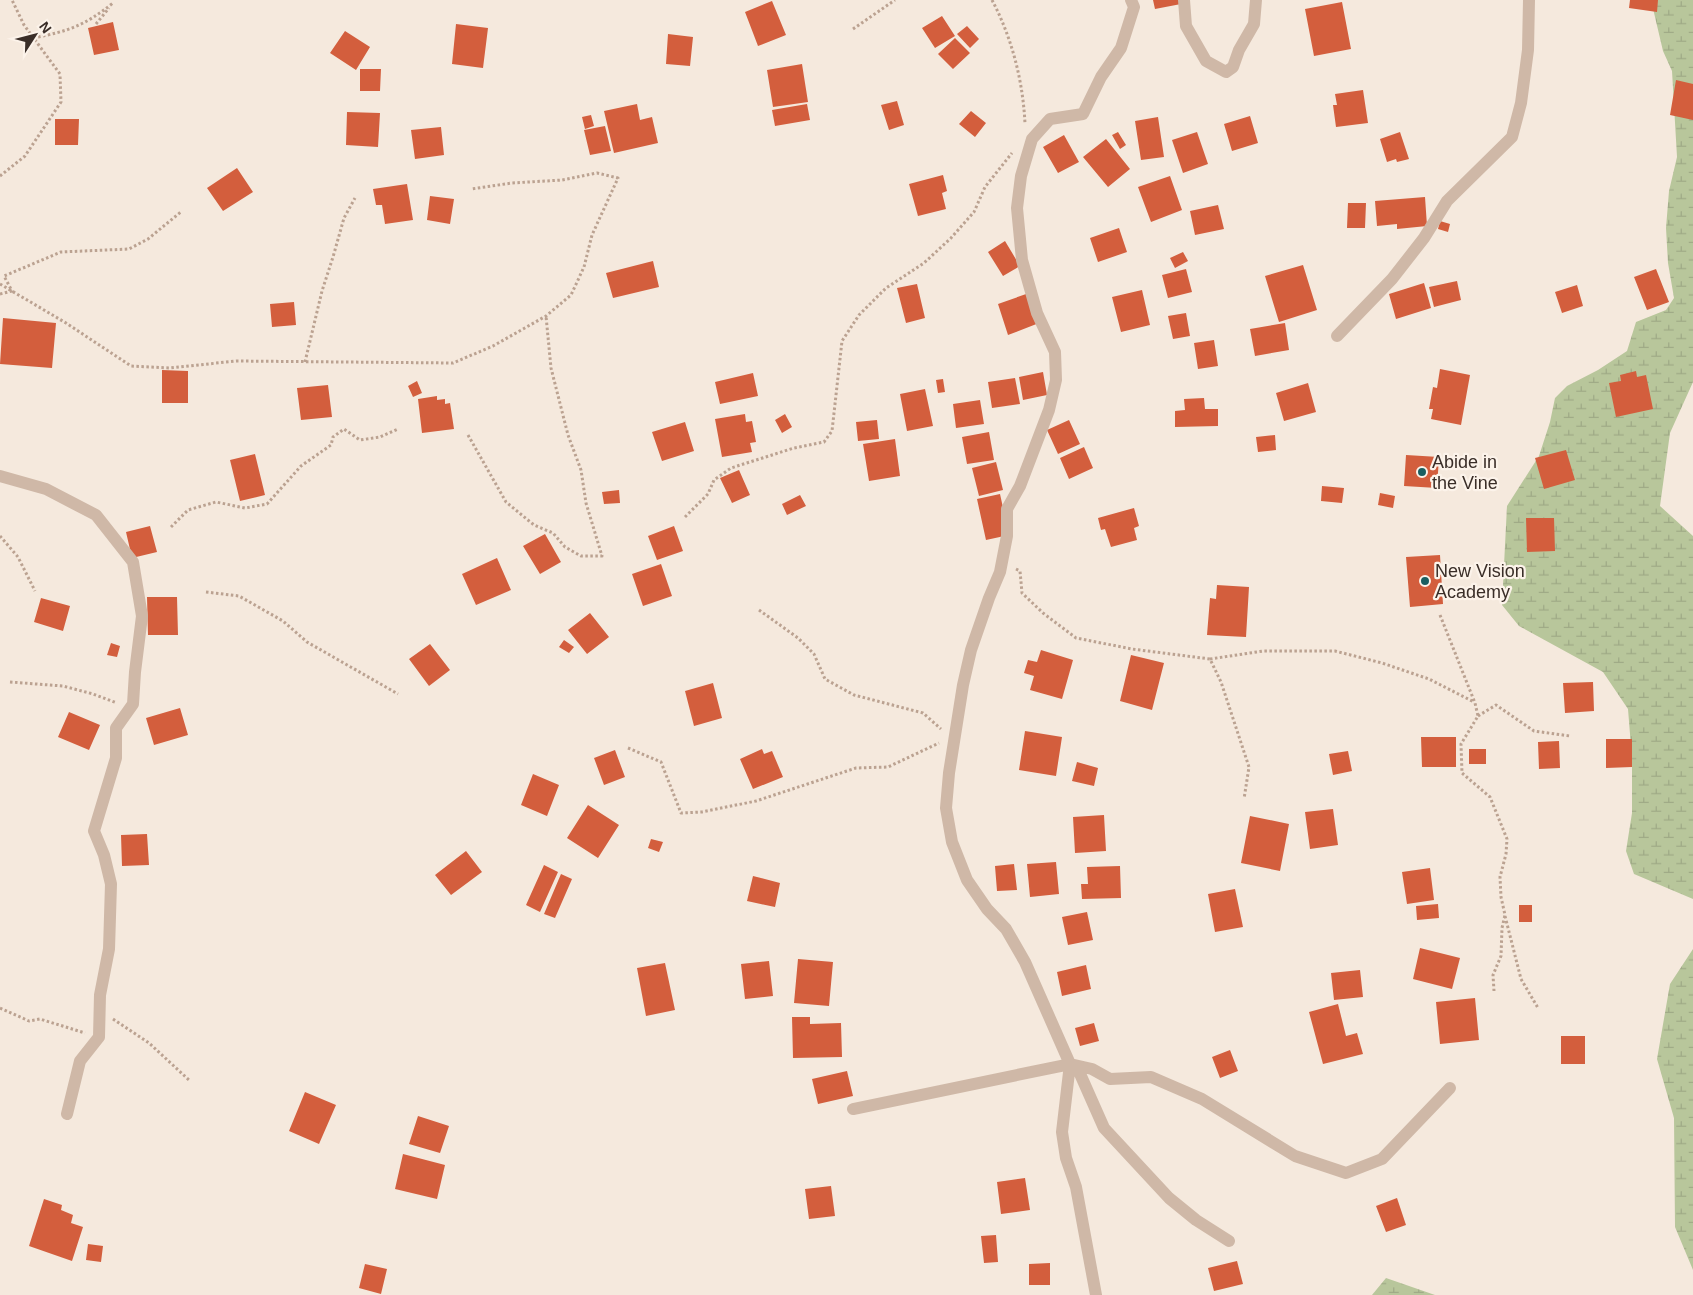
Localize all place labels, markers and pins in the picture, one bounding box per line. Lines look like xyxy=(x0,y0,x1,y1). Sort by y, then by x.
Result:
place label: Abide in the Vine xyxy=(1432,452,1498,493)
marker: Abide in the Vine xyxy=(1416,466,1428,478)
place label: New Vision Academy xyxy=(1435,561,1525,602)
marker: New Vision Academy xyxy=(1419,575,1431,587)

